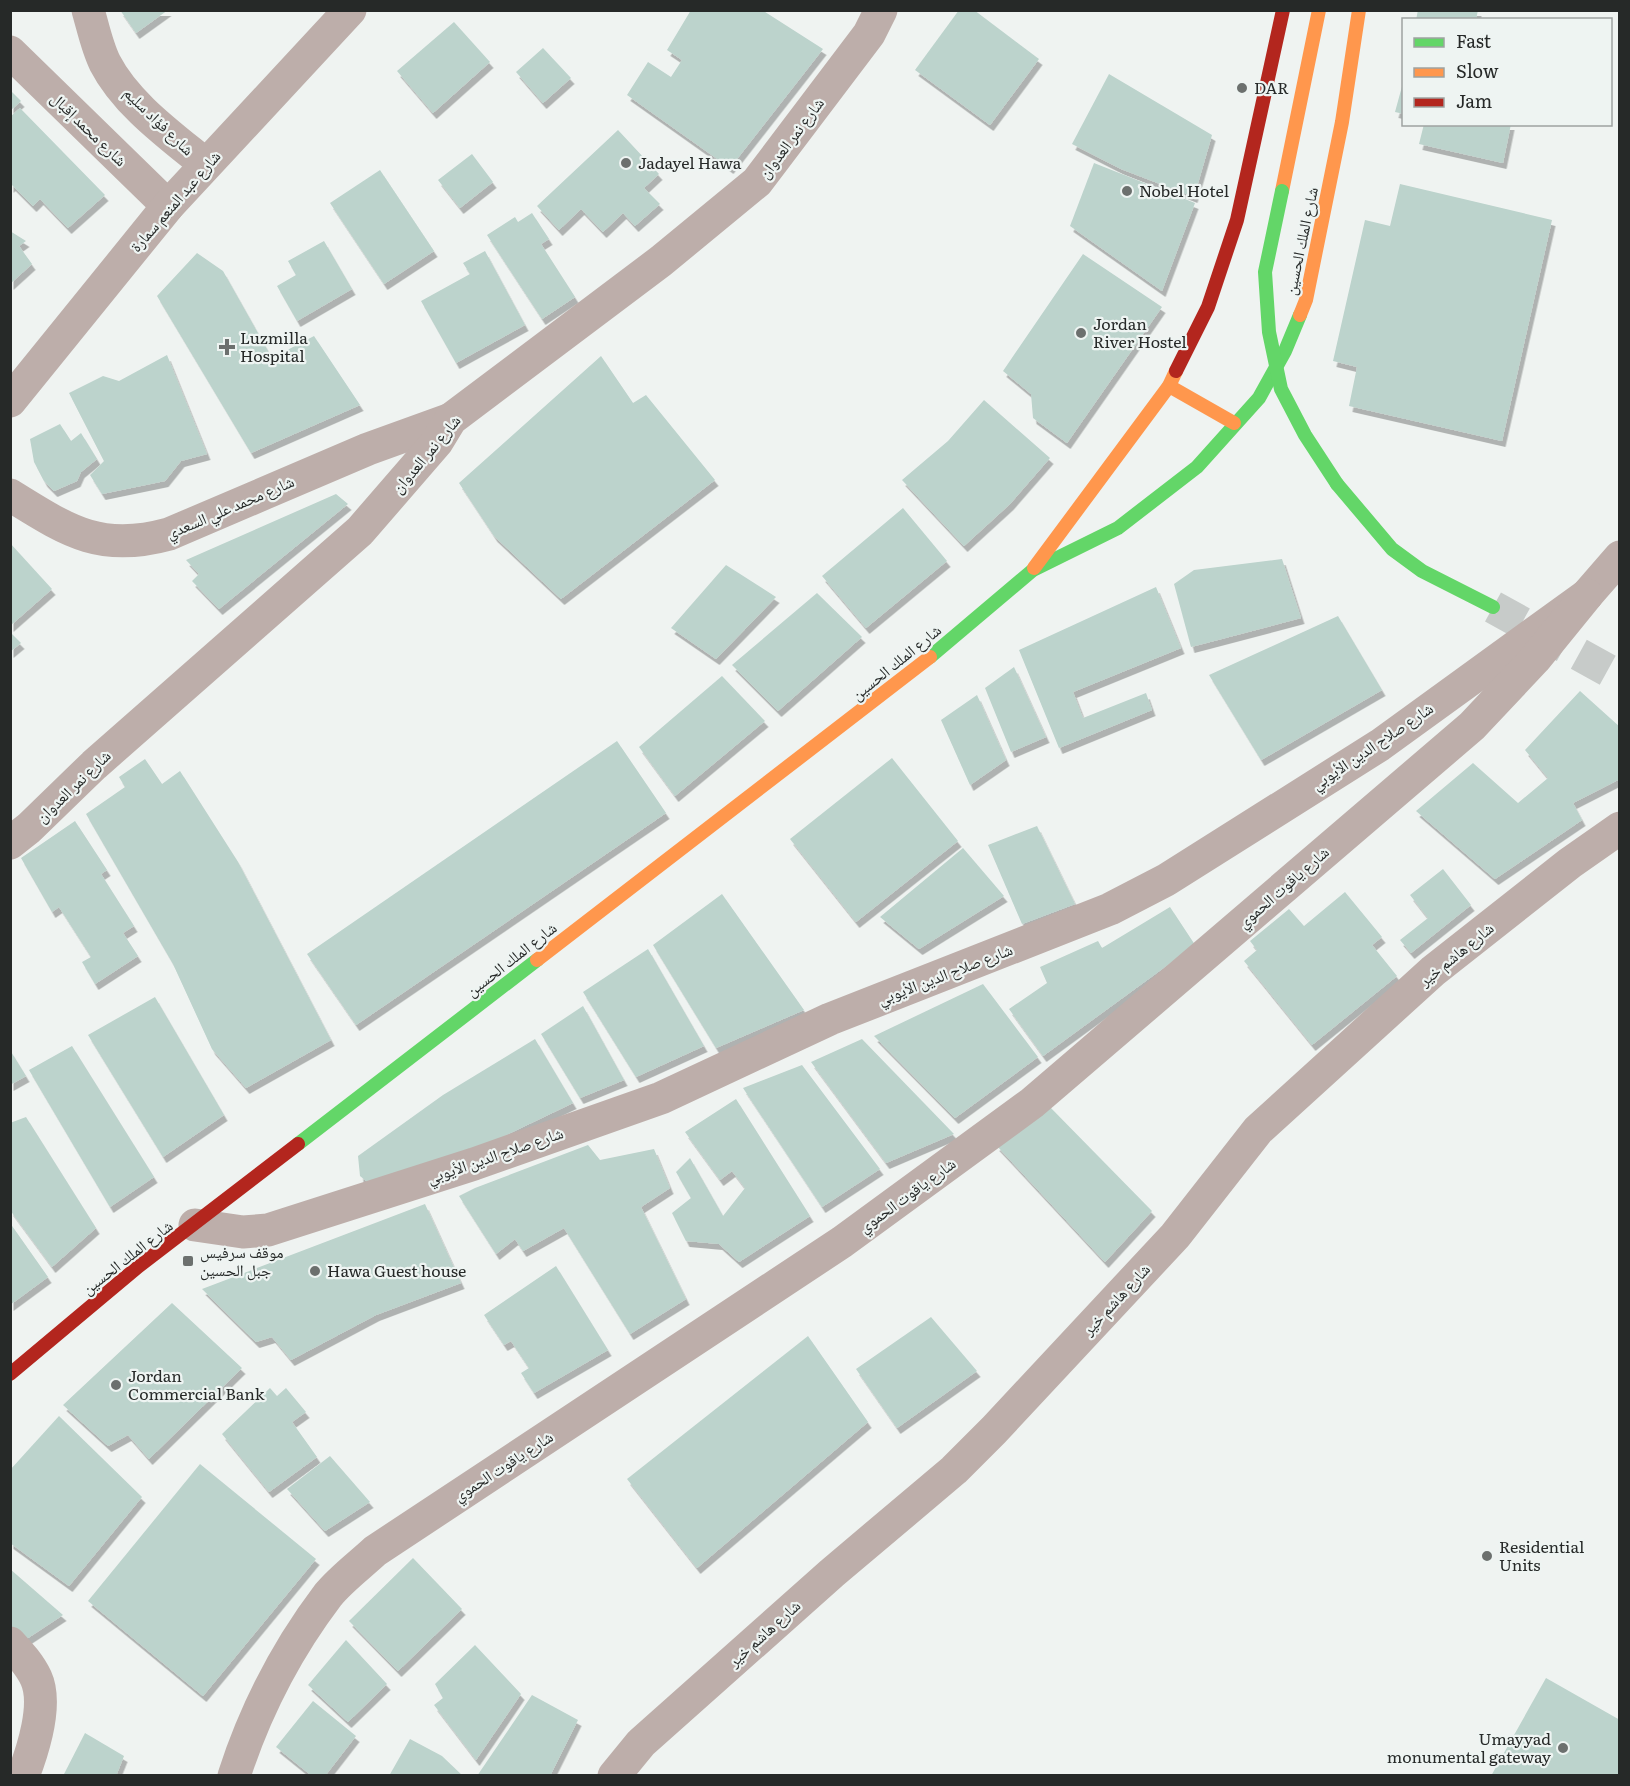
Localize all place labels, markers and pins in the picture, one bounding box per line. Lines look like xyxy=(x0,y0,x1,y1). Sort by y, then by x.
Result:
place label: DAR xyxy=(1254,75,1289,99)
marker: DAR xyxy=(1235,81,1249,95)
place label: Jadayel Hawa xyxy=(638,150,742,174)
marker: Jadayel Hawa xyxy=(619,156,633,170)
place label: Nobel Hotel xyxy=(1139,178,1229,202)
marker: Nobel Hotel xyxy=(1120,184,1134,198)
place label: Jordan River Hostel xyxy=(1093,311,1187,353)
place label: Luzmilla Hospital xyxy=(240,325,308,367)
marker: Jordan River Hostel xyxy=(1074,326,1088,340)
marker: Luzmilla Hospital xyxy=(218,338,236,356)
place label: موقف سرفيس جبل الحسين xyxy=(200,1239,284,1281)
marker: موقف سرفيس جبل الحسين xyxy=(181,1254,195,1268)
place label: Hawa Guest house xyxy=(327,1258,466,1282)
marker: Hawa Guest house xyxy=(308,1264,322,1278)
place label: Jordan Commercial Bank xyxy=(128,1363,265,1405)
marker: Jordan Commercial Bank xyxy=(109,1378,123,1392)
place label: Residential Units xyxy=(1499,1534,1584,1576)
marker: Residential Units xyxy=(1480,1549,1494,1563)
place label: Umayyad monumental gateway xyxy=(1387,1726,1552,1768)
marker: Umayyad monumental gateway xyxy=(1556,1741,1570,1755)

